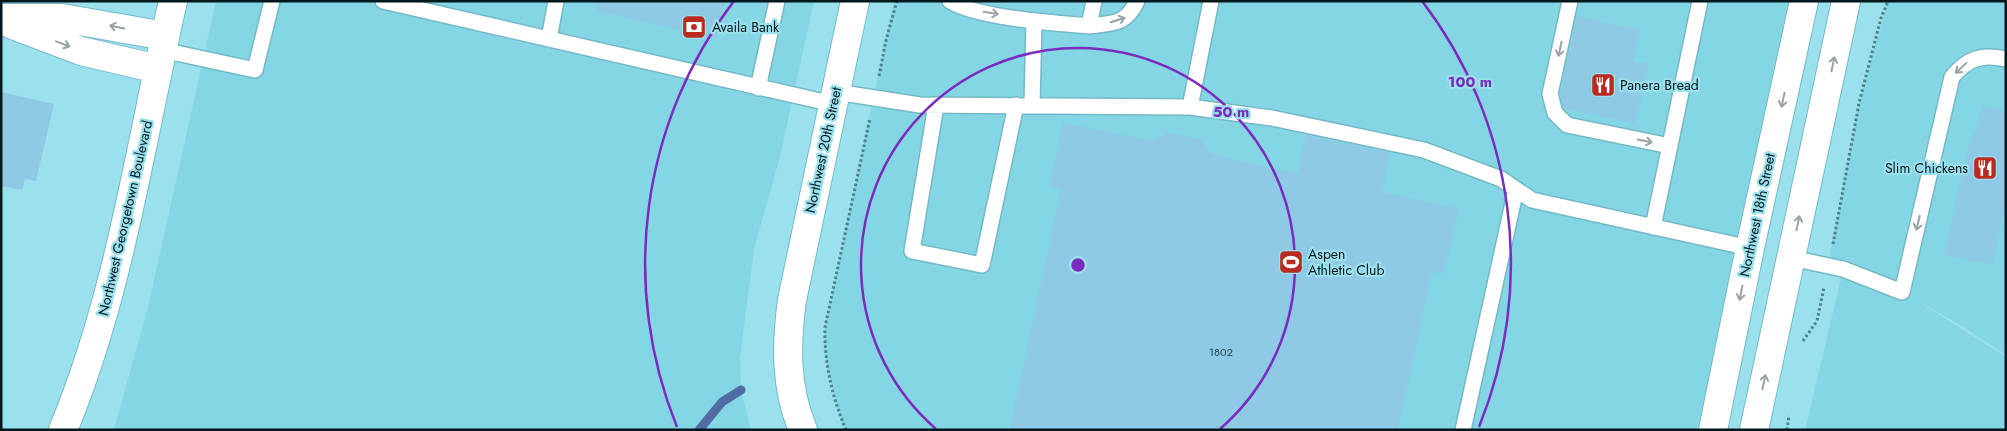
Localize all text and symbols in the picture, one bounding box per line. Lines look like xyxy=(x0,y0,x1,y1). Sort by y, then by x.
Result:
one-way arrow xyxy=(983,8,999,18)
bank icon: Availa Bank xyxy=(681,14,707,40)
one-way arrow xyxy=(1110,15,1126,25)
place label: Availa Bank xyxy=(712,17,780,37)
one-way arrow xyxy=(109,22,125,31)
one-way arrow xyxy=(55,40,70,50)
one-way arrow xyxy=(1555,41,1564,57)
one-way arrow xyxy=(1829,57,1838,73)
one-way arrow xyxy=(1954,62,1967,74)
text: 100 m xyxy=(1448,71,1492,93)
restaurant icon: Panera Bread xyxy=(1590,72,1616,98)
place label: Panera Bread xyxy=(1620,75,1699,95)
street label: Northwest 20th Street xyxy=(800,85,846,215)
one-way arrow xyxy=(1777,92,1787,108)
text: 50 m xyxy=(1213,101,1249,123)
street label: Northwest Georgetown Boulevard xyxy=(93,118,157,318)
one-way arrow xyxy=(1637,136,1653,146)
street label: Northwest 18th Street xyxy=(1734,151,1780,279)
restaurant icon: Slim Chickens xyxy=(1972,155,1998,181)
place label: Slim Chickens xyxy=(1885,158,1968,178)
one-way arrow xyxy=(1913,214,1922,230)
one-way arrow xyxy=(1794,216,1804,232)
place label: Aspen Athletic Club xyxy=(1308,244,1384,280)
sports icon: Aspen Athletic Club xyxy=(1278,249,1304,275)
centre of rings xyxy=(1069,256,1087,274)
one-way arrow xyxy=(1735,285,1745,301)
house number: 1802 xyxy=(1209,344,1233,360)
one-way arrow xyxy=(1760,375,1769,391)

